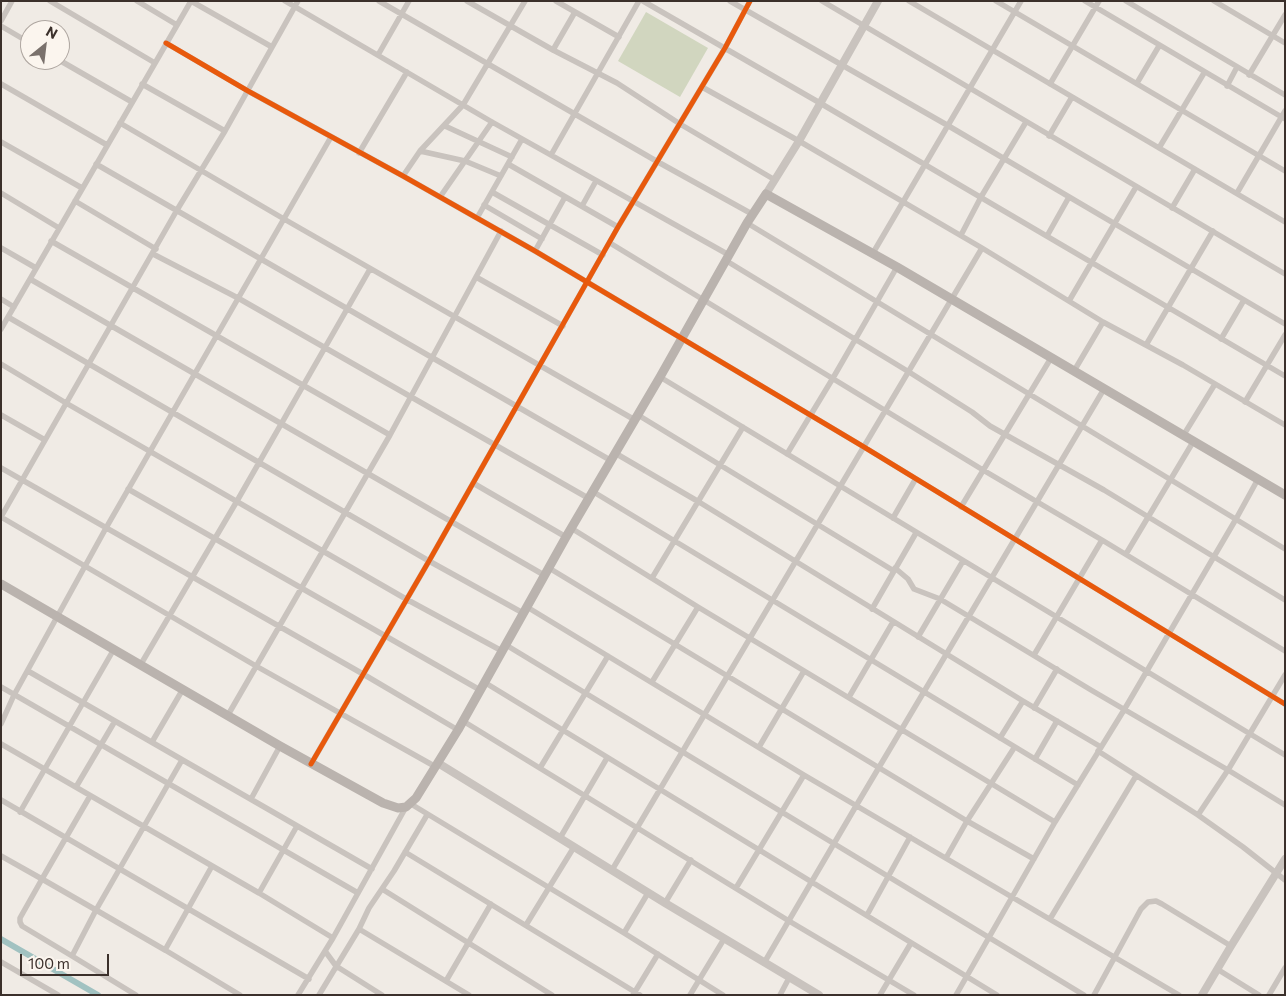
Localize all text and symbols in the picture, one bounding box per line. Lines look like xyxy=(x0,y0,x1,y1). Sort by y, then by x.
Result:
north arrow xyxy=(20,20,70,70)
text: N xyxy=(43,22,61,42)
scale bar xyxy=(22,944,111,976)
text: 100 m xyxy=(28,954,70,972)

